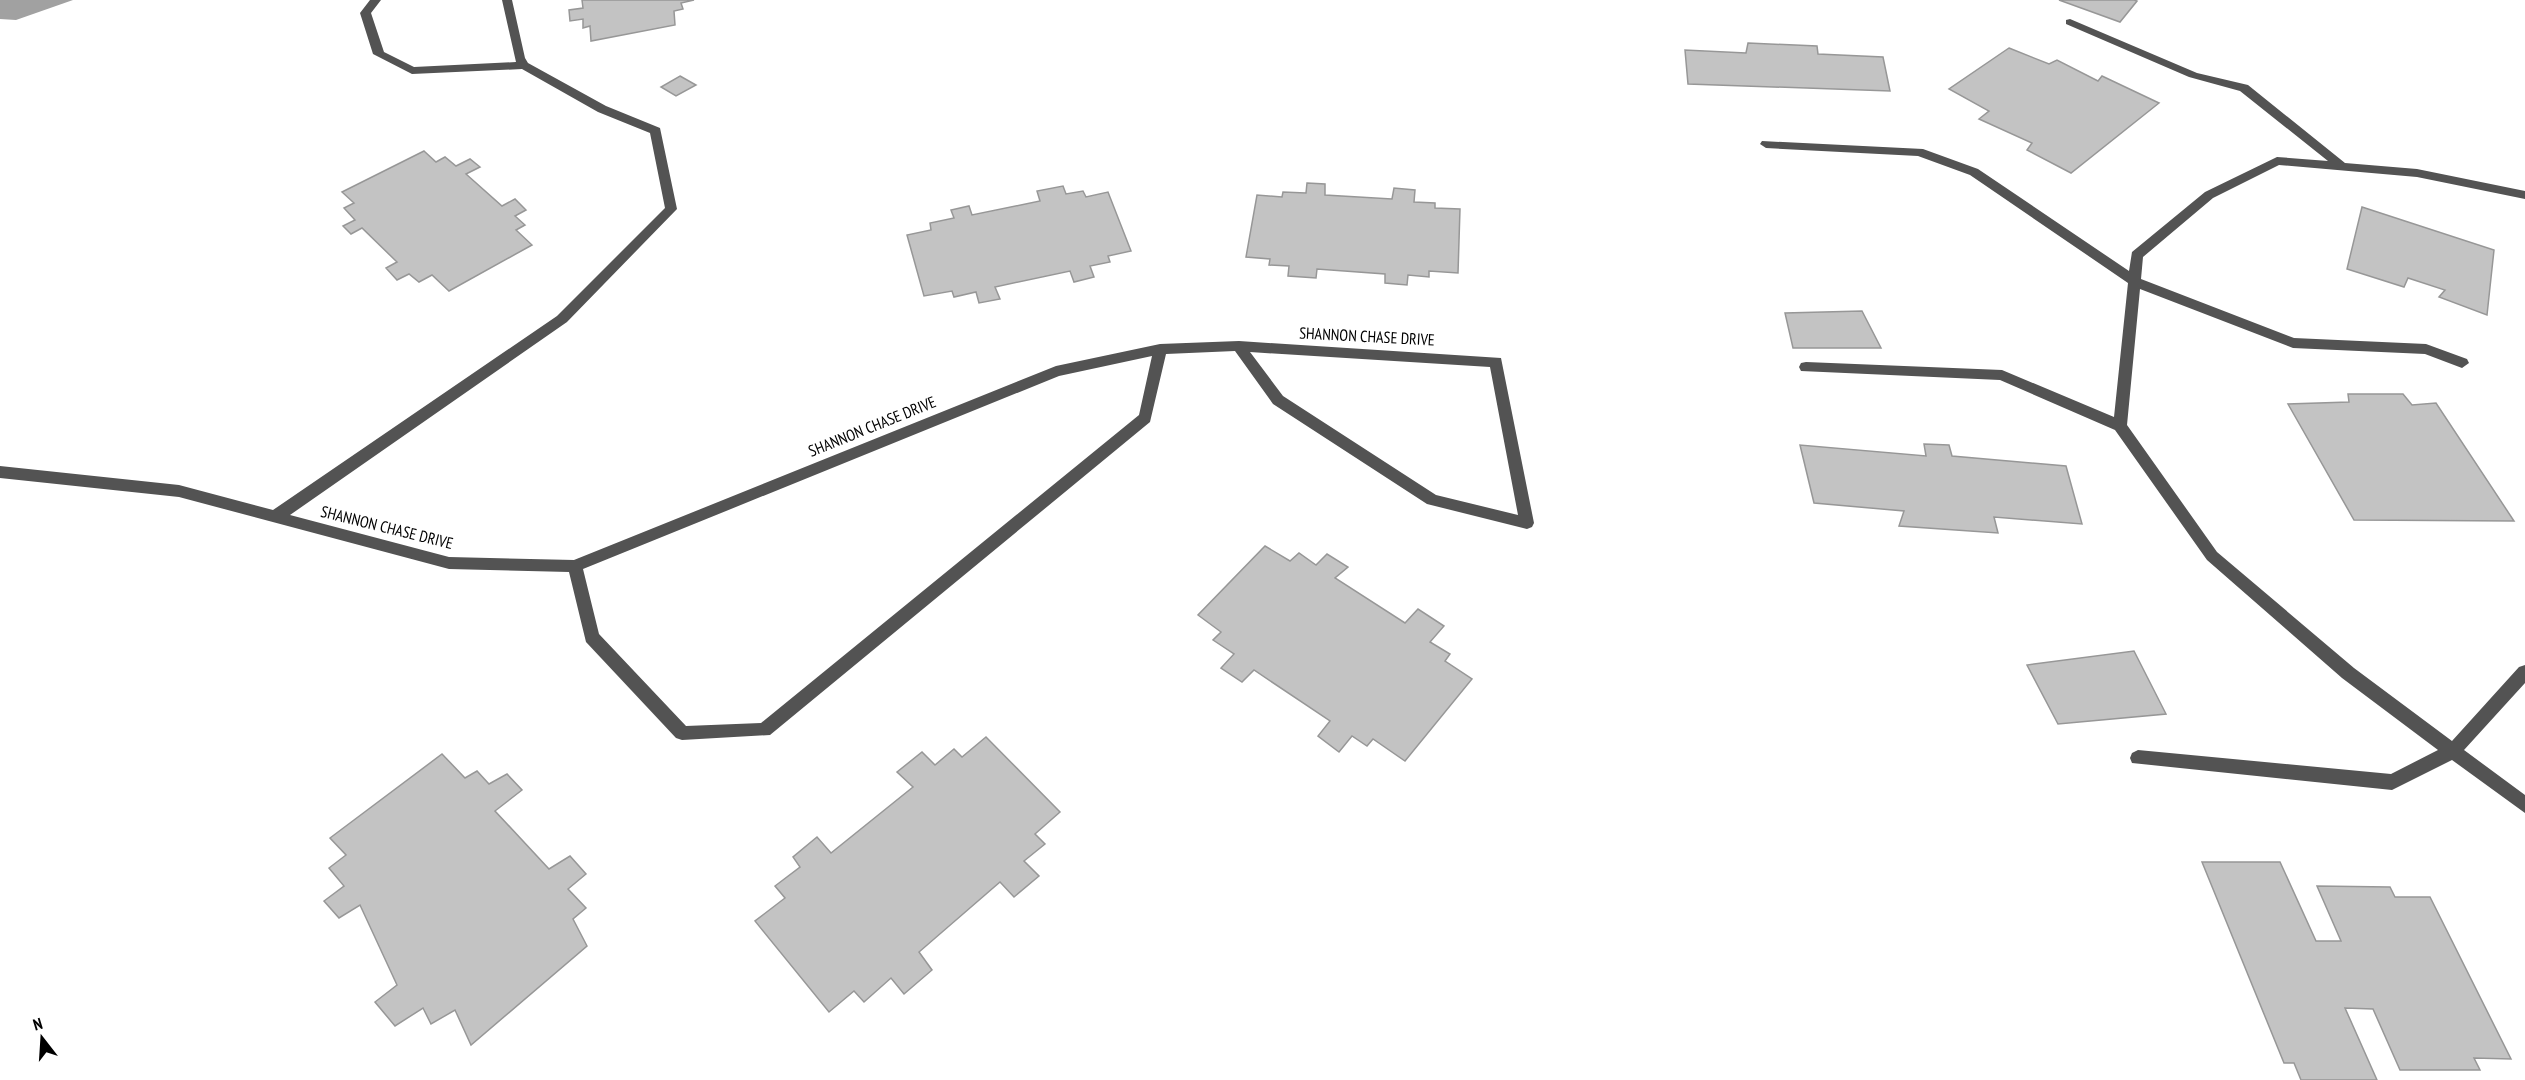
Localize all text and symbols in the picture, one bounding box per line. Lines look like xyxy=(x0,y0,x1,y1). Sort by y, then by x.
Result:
street label: SHANNON CHASE DRIVE xyxy=(1299,322,1435,350)
street label: SHANNON CHASE DRIVE xyxy=(805,391,939,461)
street label: SHANNON CHASE DRIVE xyxy=(319,501,455,553)
north arrow xyxy=(12,1008,72,1068)
text: N xyxy=(31,1013,45,1034)

